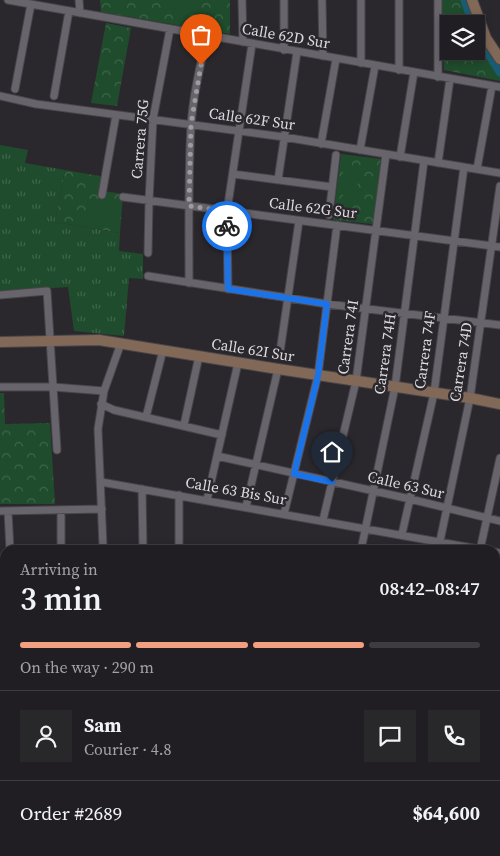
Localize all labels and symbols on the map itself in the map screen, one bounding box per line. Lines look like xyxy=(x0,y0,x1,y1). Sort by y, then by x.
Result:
pin xyxy=(180,14,222,65)
street label: Calle 62D Sur xyxy=(240,17,332,54)
street label: Carrera 75G xyxy=(126,98,153,180)
street label: Calle 62F Sur xyxy=(208,102,297,135)
street label: Calle 62G Sur xyxy=(268,192,359,223)
courier xyxy=(202,201,252,251)
street label: Carrera 74I xyxy=(332,298,363,376)
street label: Carrera 74F xyxy=(409,309,440,390)
street label: Carrera 74H xyxy=(368,312,401,396)
street label: Carrera 74D xyxy=(444,321,477,403)
street label: Calle 62I Sur xyxy=(210,333,297,367)
pin xyxy=(311,431,353,482)
street label: Calle 63 Sur xyxy=(366,465,447,504)
street label: Calle 63 Bis Sur xyxy=(184,471,289,510)

